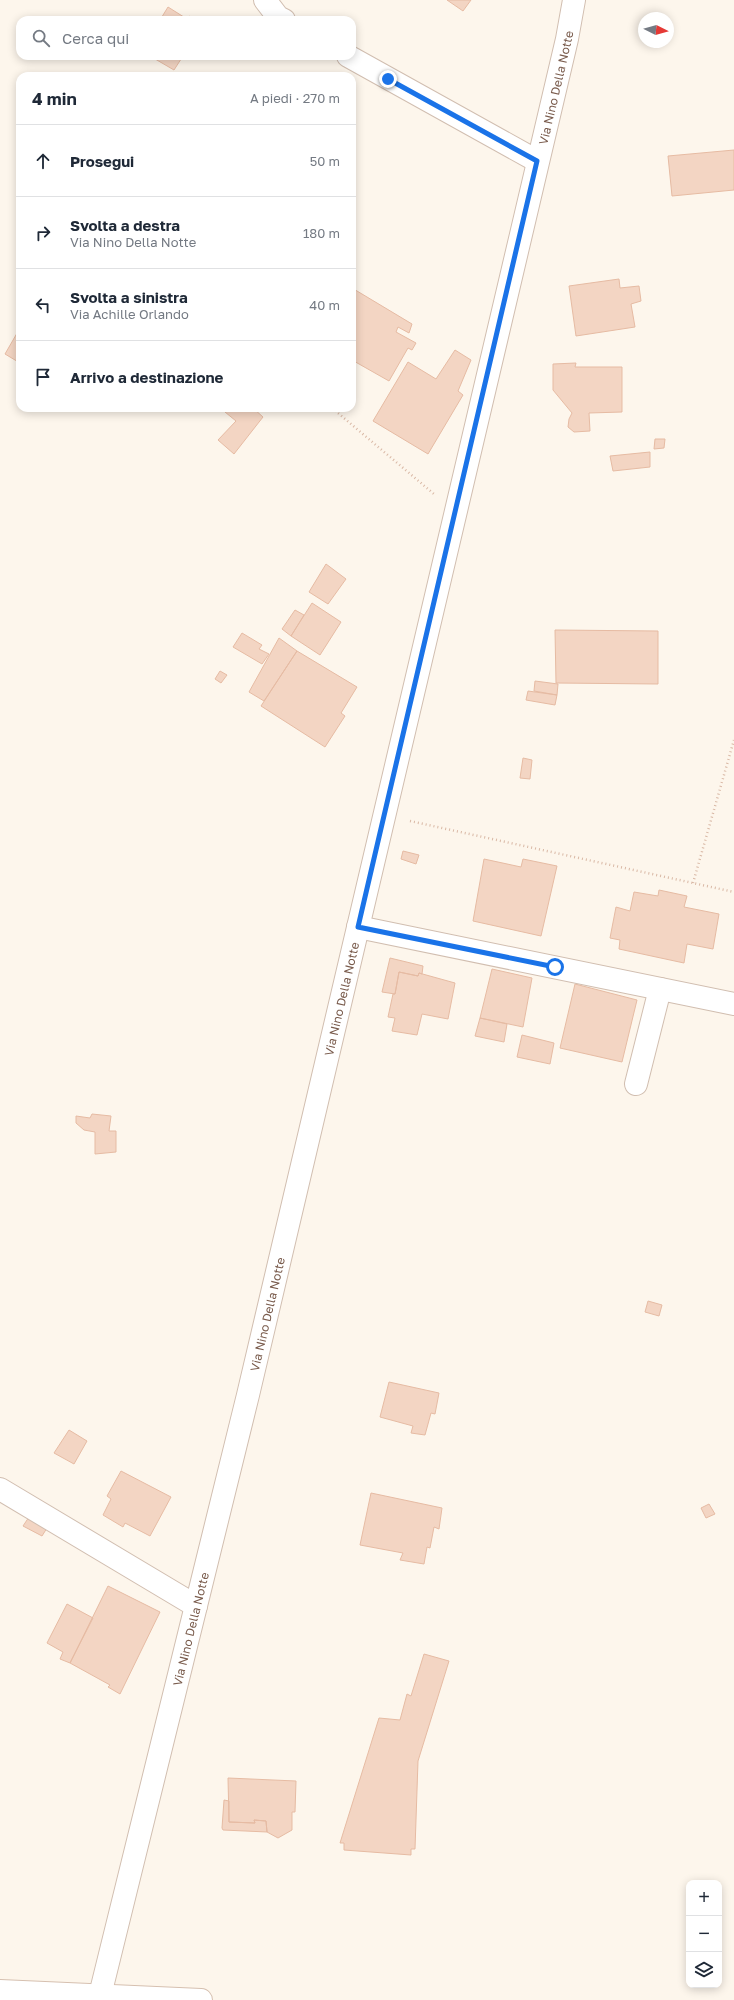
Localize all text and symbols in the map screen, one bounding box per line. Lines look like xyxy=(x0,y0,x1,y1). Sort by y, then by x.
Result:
north arrow xyxy=(638,12,674,48)
search box xyxy=(16,16,356,60)
icon: search xyxy=(30,27,52,49)
text: Cerca qui xyxy=(62,29,129,47)
street label: Via Nino Della Notte xyxy=(535,29,576,146)
route end xyxy=(379,70,397,88)
text: 4 min xyxy=(32,88,77,109)
text: A piedi · 270 m xyxy=(250,90,340,106)
icon: ahead xyxy=(32,150,54,172)
text: Prosegui xyxy=(70,152,134,170)
text: 50 m xyxy=(310,153,340,169)
text: Svolta a destra xyxy=(70,216,180,234)
icon: right xyxy=(32,222,54,244)
text: 180 m xyxy=(303,225,340,241)
text: Via Nino Della Notte xyxy=(70,234,196,250)
text: Svolta a sinistra xyxy=(70,288,188,306)
icon: left xyxy=(32,294,54,316)
text: 40 m xyxy=(309,297,340,313)
text: Via Achille Orlando xyxy=(70,306,189,322)
icon: arrive xyxy=(32,366,54,388)
text: Arrivo a destinazione xyxy=(70,368,223,386)
street label: Via Nino Della Notte xyxy=(321,940,362,1057)
route start xyxy=(546,958,564,976)
street label: Via Nino Della Notte xyxy=(246,1256,288,1373)
street label: Via Nino Della Notte xyxy=(169,1571,212,1687)
map controls xyxy=(686,1880,722,1988)
button: + xyxy=(686,1880,722,1916)
button: − xyxy=(686,1916,722,1952)
button: layers xyxy=(686,1952,722,1988)

